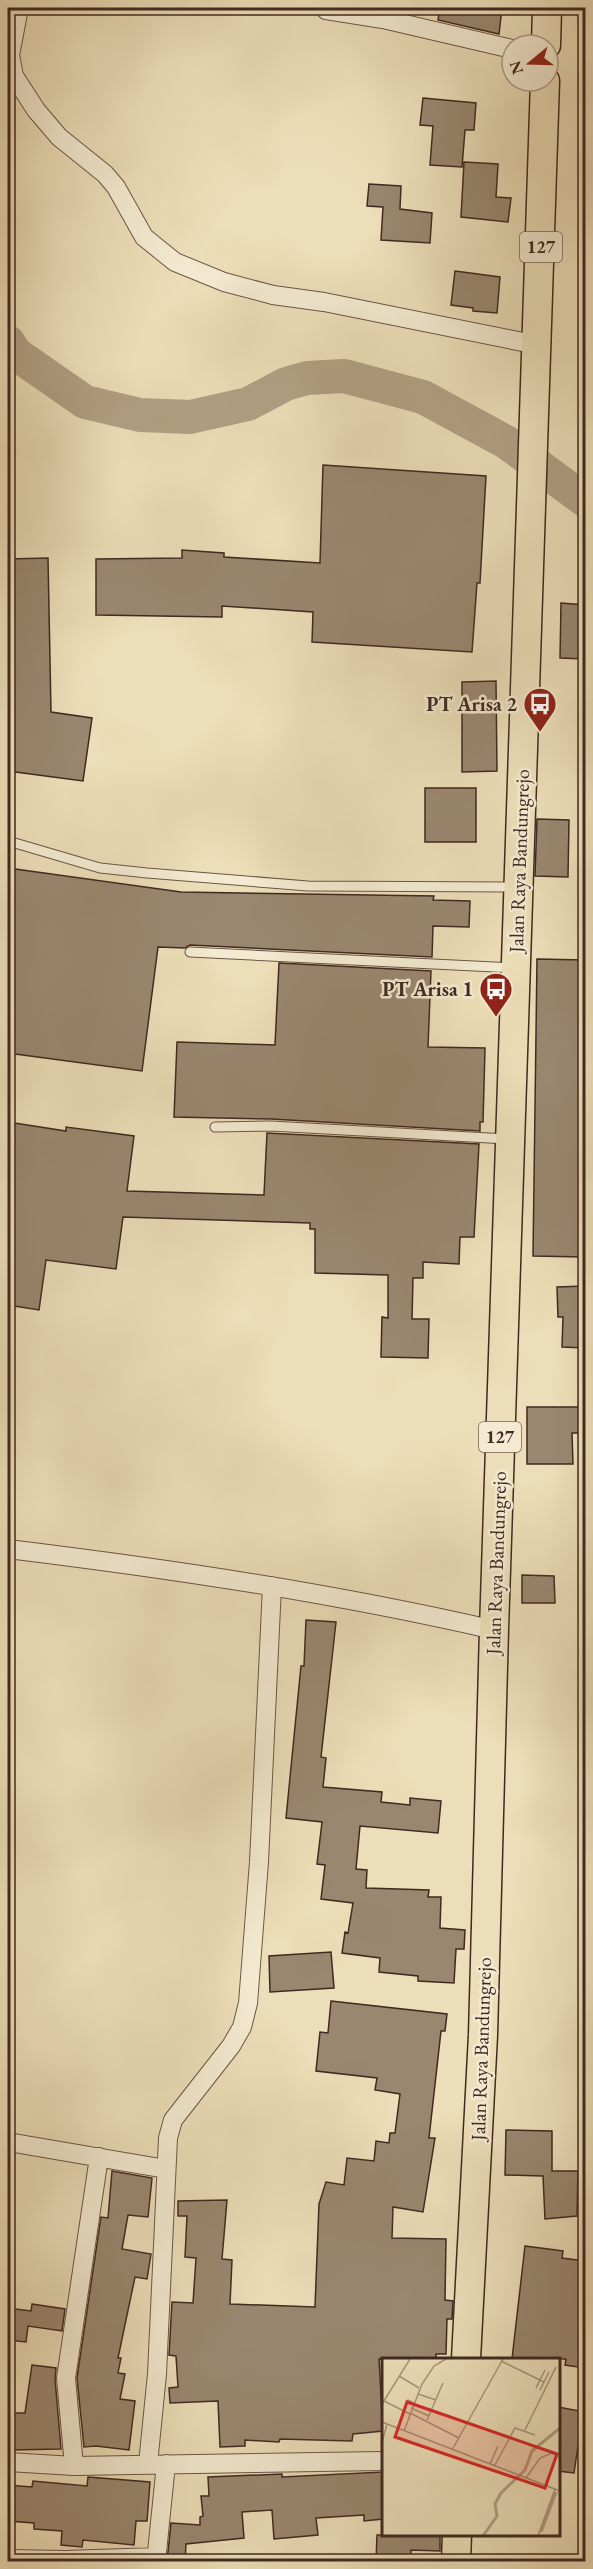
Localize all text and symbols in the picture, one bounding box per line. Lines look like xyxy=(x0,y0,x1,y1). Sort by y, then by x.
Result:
north arrow xyxy=(500,33,560,93)
text: N xyxy=(504,58,528,77)
road number: 127 xyxy=(520,232,562,262)
bus stop icon: PT Arisa 2 xyxy=(522,686,558,733)
place label: PT Arisa 2 xyxy=(426,691,517,717)
street label: Jalan Raya Bandungrejo xyxy=(503,769,535,955)
bus stop icon: PT Arisa 1 xyxy=(478,971,514,1018)
place label: PT Arisa 1 xyxy=(382,976,473,1002)
road number: 127 xyxy=(479,1422,521,1452)
street label: Jalan Raya Bandungrejo xyxy=(480,1471,512,1657)
street label: Jalan Raya Bandungrejo xyxy=(465,1957,497,2143)
inset map xyxy=(382,2358,560,2536)

